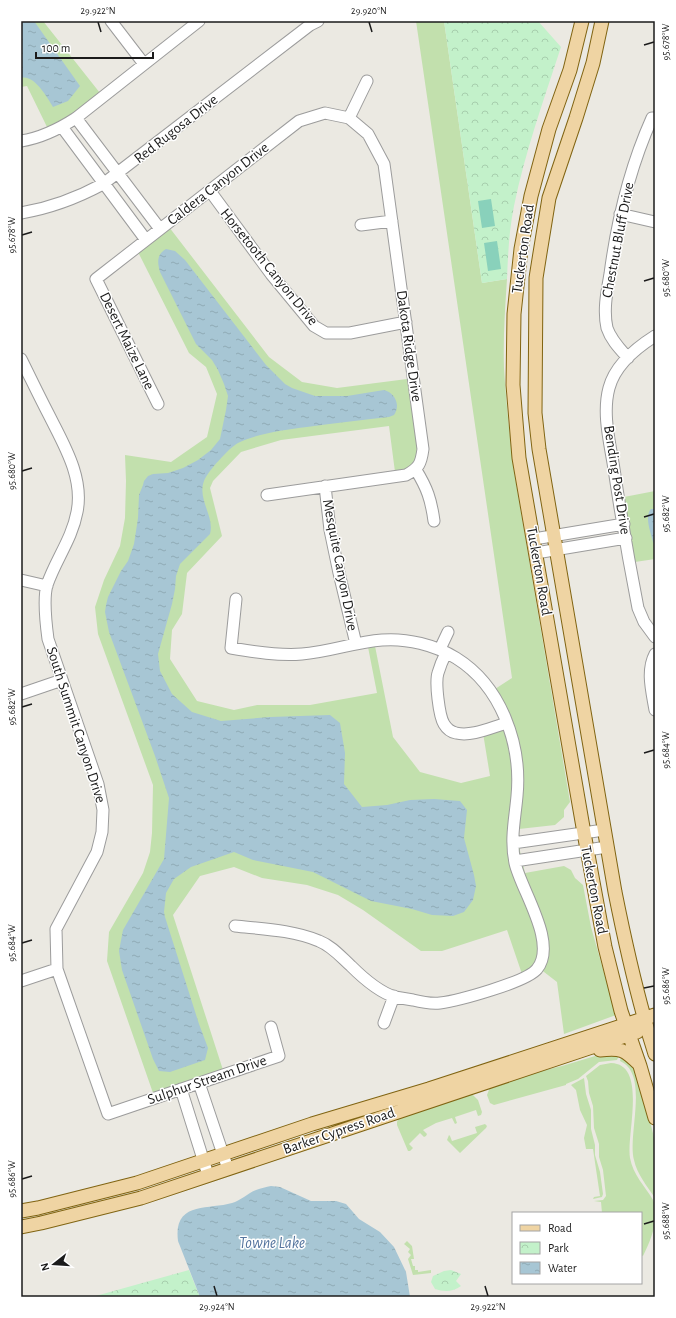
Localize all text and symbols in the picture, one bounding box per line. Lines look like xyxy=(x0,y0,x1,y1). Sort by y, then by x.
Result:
text: 29.922°N xyxy=(80,6,116,16)
text: 29.920°N xyxy=(351,6,387,16)
text: 95.678°W xyxy=(661,24,671,60)
scale bar xyxy=(36,34,153,60)
text: 100 m xyxy=(42,42,70,54)
street label: Red Rugosa Drive xyxy=(131,92,221,166)
street label: Caldera Canyon Drive xyxy=(164,140,272,228)
street label: Chestnut Bluff Drive xyxy=(599,181,637,299)
street label: Tuckerton Road xyxy=(509,203,537,295)
street label: Horsetooth Canyon Drive xyxy=(217,206,321,328)
text: 95.678°W xyxy=(7,217,17,253)
text: 95.680°W xyxy=(661,259,671,297)
street label: Dakota Ridge Drive xyxy=(394,289,424,403)
street label: Desert Maize Lane xyxy=(97,290,157,392)
street label: Bending Post Drive xyxy=(601,424,633,536)
text: 95.680°W xyxy=(7,452,17,490)
text: 95.682°W xyxy=(661,495,671,533)
street label: Mesquite Canyon Drive xyxy=(320,498,360,632)
street label: Tuckerton Road xyxy=(524,525,554,617)
street label: South Summit Canyon Drive xyxy=(44,645,108,805)
text: 95.682°W xyxy=(7,688,17,726)
text: 95.684°W xyxy=(661,731,671,769)
street label: Tuckerton Road xyxy=(578,844,610,936)
text: 95.684°W xyxy=(7,924,17,962)
text: 95.686°W xyxy=(661,967,671,1005)
street label: Sulphur Stream Drive xyxy=(146,1053,268,1107)
street label: Barker Cypress Road xyxy=(281,1105,397,1157)
text: 95.686°W xyxy=(7,1160,17,1198)
text: 95.688°W xyxy=(661,1202,671,1240)
legend xyxy=(512,1212,642,1284)
text: Road xyxy=(548,1222,572,1234)
water label: Towne Lake xyxy=(239,1235,305,1251)
text: Park xyxy=(548,1242,569,1254)
north arrow xyxy=(34,1244,74,1284)
text: N xyxy=(39,1262,51,1272)
text: Water xyxy=(548,1262,577,1274)
text: 29.924°N xyxy=(199,1302,235,1312)
text: 29.922°N xyxy=(470,1302,506,1312)

